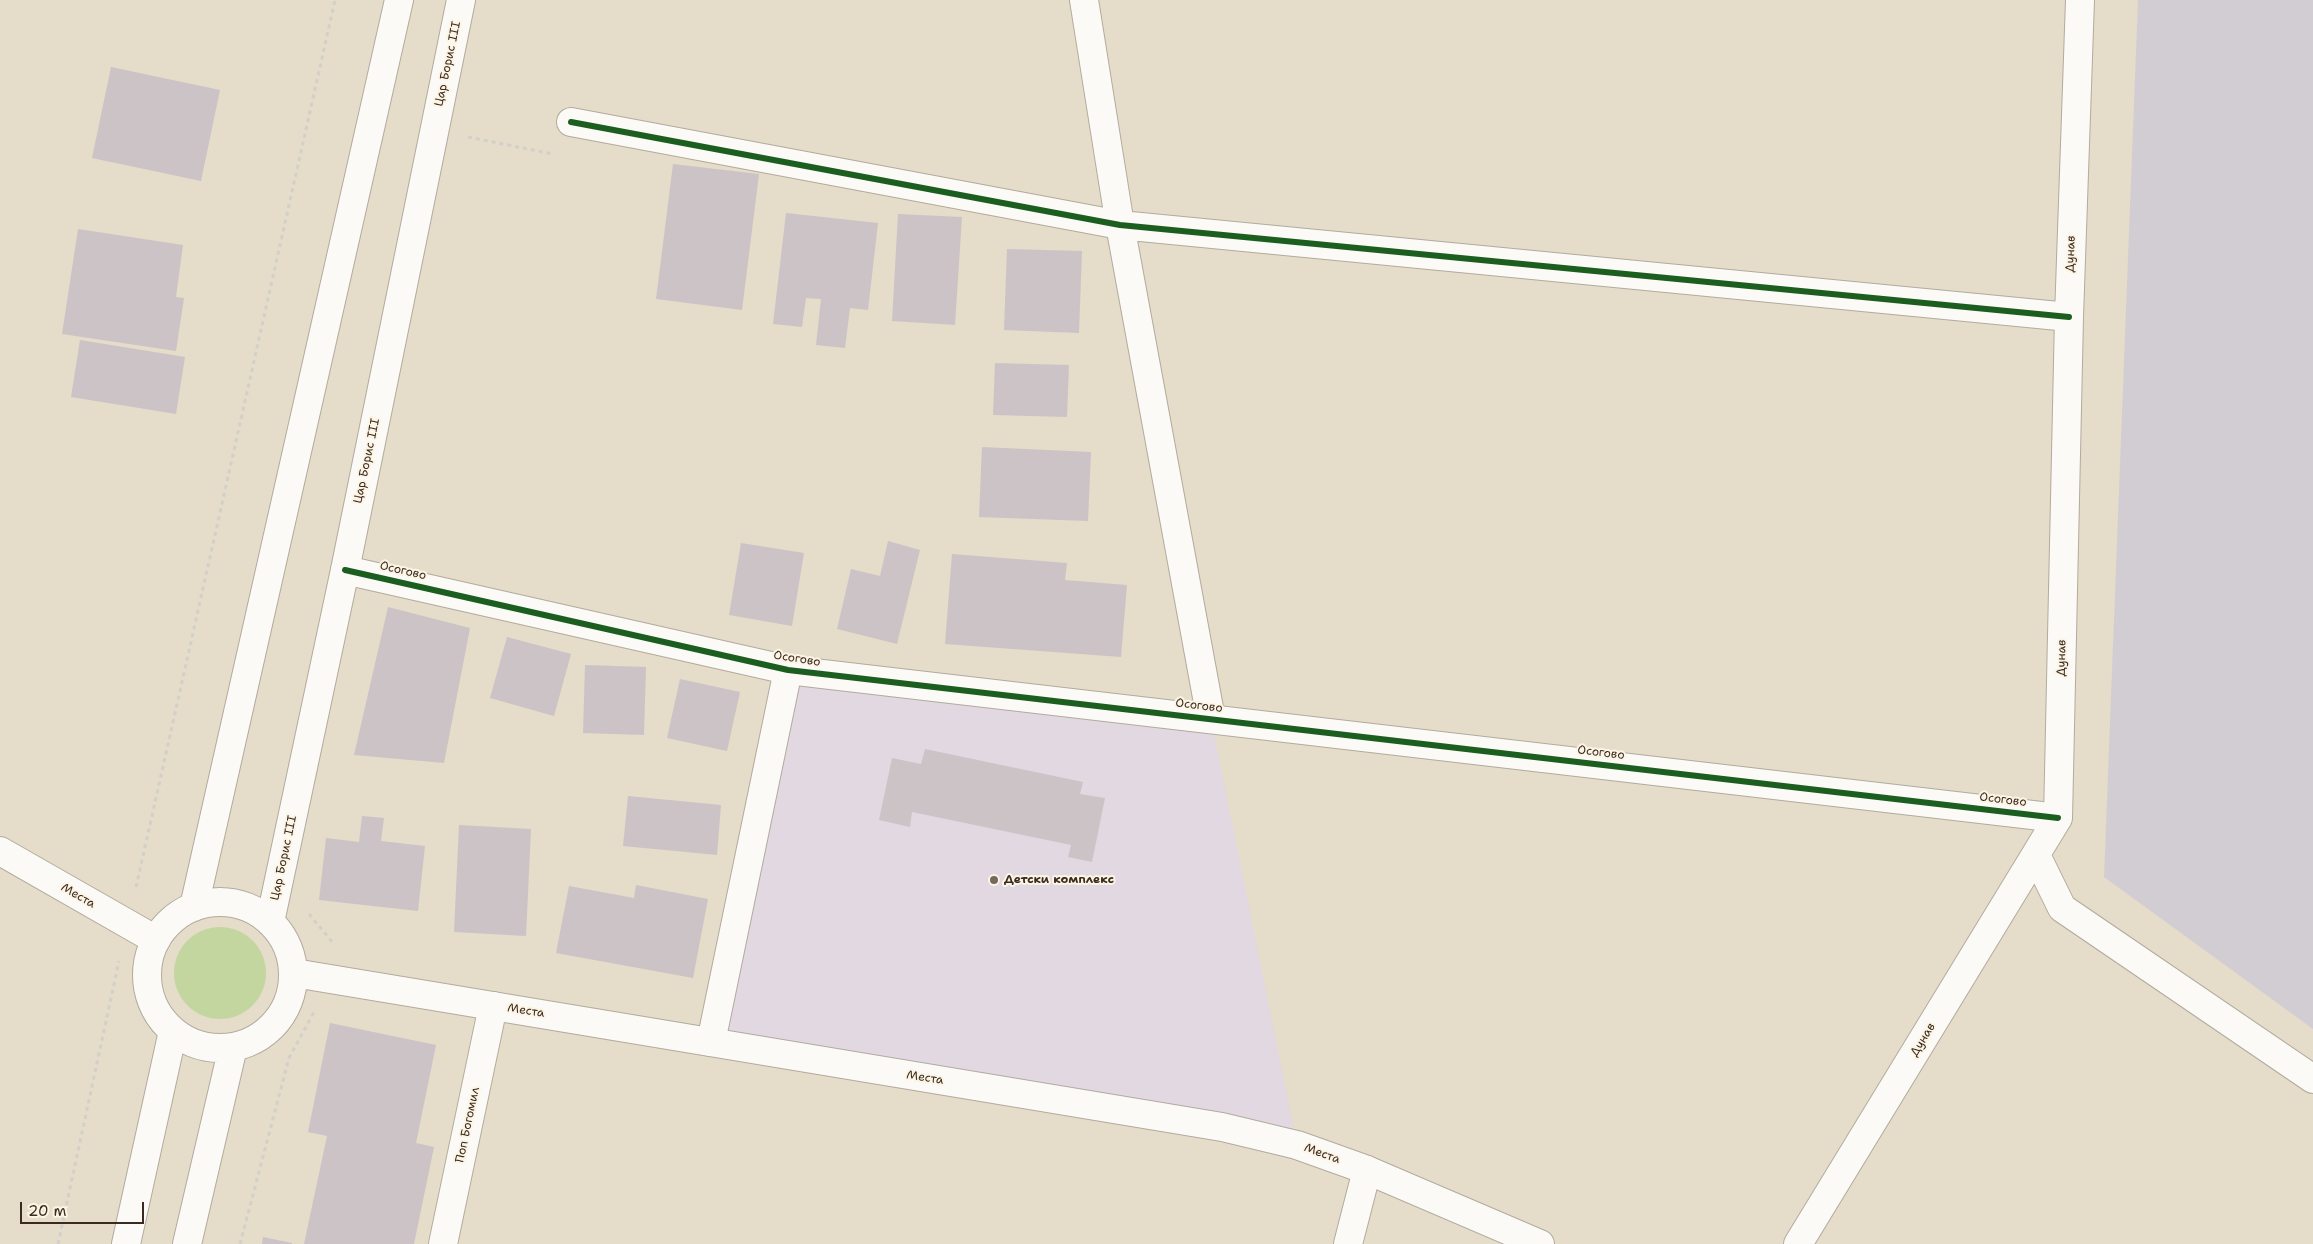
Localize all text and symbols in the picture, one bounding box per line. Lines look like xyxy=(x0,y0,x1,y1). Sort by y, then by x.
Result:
street label: Цар Борис III xyxy=(432,20,464,108)
street label: Дунав xyxy=(2063,235,2079,273)
street label: Цар Борис III xyxy=(351,417,383,505)
street label: Осогово xyxy=(378,559,428,583)
street label: Дунав xyxy=(2054,640,2070,676)
street label: Осогово xyxy=(772,648,822,670)
street label: Осогово xyxy=(1175,696,1223,716)
street label: Осогово xyxy=(1577,743,1625,763)
street label: Осогово xyxy=(1979,790,2027,810)
street label: Цар Борис III xyxy=(268,814,300,902)
place label: Детски комплекс xyxy=(1004,873,1114,887)
marker: Детски комплекс xyxy=(988,874,1000,886)
street label: Места xyxy=(58,880,98,912)
street label: Места xyxy=(506,1001,546,1021)
street label: Дунав xyxy=(1907,1021,1939,1059)
street label: Места xyxy=(905,1068,945,1088)
street label: Поп Богомил xyxy=(453,1086,483,1164)
street label: Места xyxy=(1302,1141,1342,1167)
scale bar xyxy=(22,1192,146,1224)
text: 20 m xyxy=(28,1201,67,1221)

